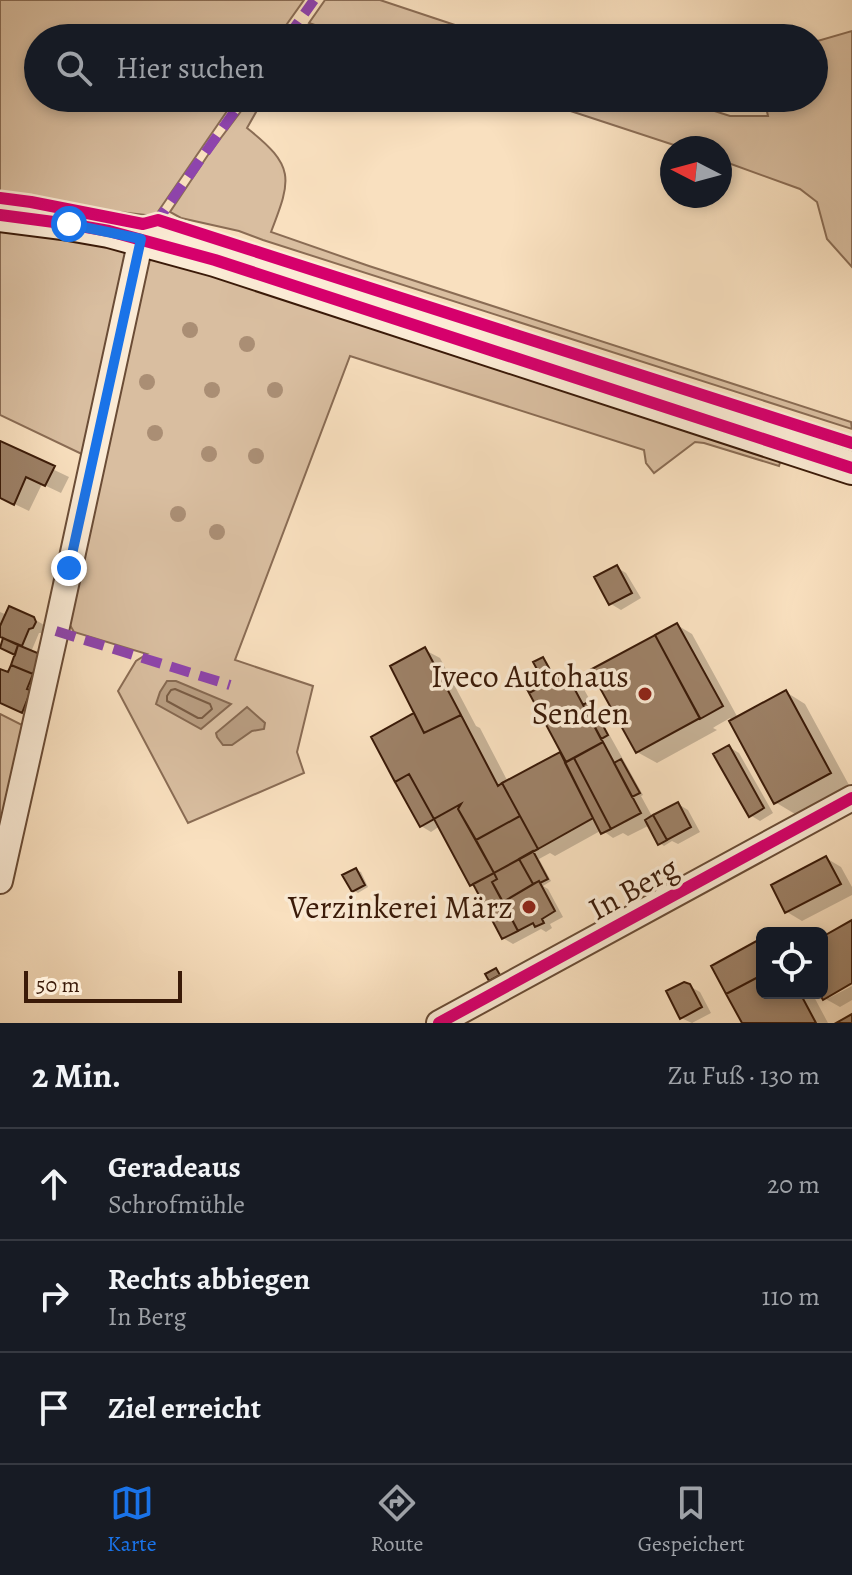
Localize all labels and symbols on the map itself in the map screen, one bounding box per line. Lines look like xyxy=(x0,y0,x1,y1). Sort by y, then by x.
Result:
north arrow xyxy=(660,136,732,208)
route start xyxy=(51,206,87,242)
route end xyxy=(51,550,87,586)
place label: Iveco Autohaus Senden xyxy=(431,654,629,735)
marker: Iveco Autohaus Senden xyxy=(636,685,654,703)
street label: In Berg xyxy=(580,845,686,931)
place label: Verzinkerei März xyxy=(287,885,513,929)
marker: Verzinkerei März xyxy=(520,898,538,916)
scale bar xyxy=(24,967,182,1003)

